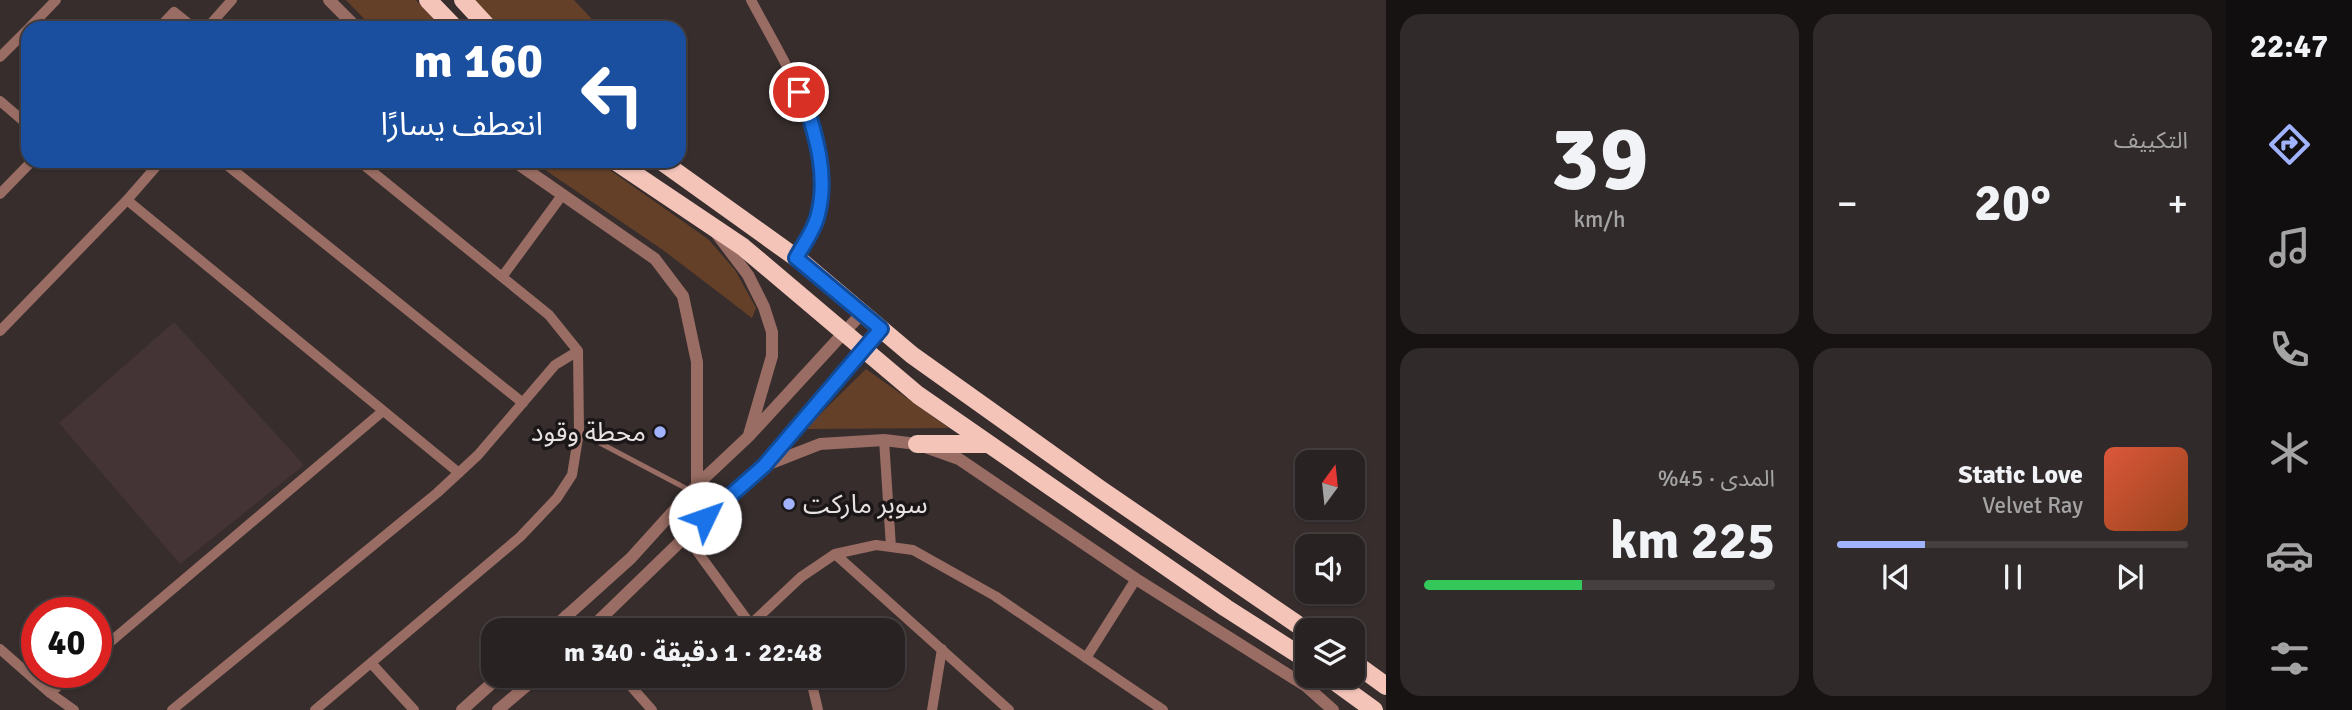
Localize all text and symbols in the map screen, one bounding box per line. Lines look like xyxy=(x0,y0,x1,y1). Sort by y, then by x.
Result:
text: 22:47 xyxy=(2250,27,2328,66)
text: 160 m xyxy=(413,31,543,91)
icon: left xyxy=(567,49,658,140)
pin xyxy=(769,62,829,122)
icon: arrive xyxy=(780,73,818,111)
text: 39 xyxy=(1550,103,1649,216)
text: انعطف يسارًا xyxy=(381,105,543,144)
icon: directions xyxy=(2265,120,2314,169)
text: التكييف xyxy=(2114,126,2188,155)
text: 20° xyxy=(1974,171,2051,235)
text: − xyxy=(1837,180,1858,227)
text: + xyxy=(2167,180,2188,227)
text: km/h xyxy=(1573,205,1626,234)
icon: music xyxy=(2265,223,2314,272)
icon: phone xyxy=(2265,325,2314,374)
place label: محطة وقود xyxy=(531,417,646,449)
marker: محطة وقود xyxy=(652,424,668,440)
icon: climate xyxy=(2265,428,2314,477)
north arrow xyxy=(1295,450,1365,520)
map controls xyxy=(1295,450,1365,688)
text: Static Love xyxy=(1958,459,2083,491)
text: المدى · 45% xyxy=(1658,464,1775,493)
position arrow xyxy=(668,481,742,555)
place label: سوبر ماركت xyxy=(803,489,928,521)
text: Velvet Ray xyxy=(1982,491,2083,520)
marker: سوبر ماركت xyxy=(781,496,797,512)
text: 225 km xyxy=(1610,509,1775,573)
icon: car xyxy=(2265,531,2314,580)
button: sound xyxy=(1295,534,1365,604)
icon: previous xyxy=(1877,558,1915,596)
icon: pause xyxy=(1994,558,2032,596)
icon: next xyxy=(2111,558,2149,596)
speed limit sign: 40 xyxy=(21,597,112,688)
button: layers xyxy=(1295,618,1365,688)
icon: filters xyxy=(2265,634,2314,683)
text: 22:48 · 1 دقيقة · 340 m xyxy=(564,637,822,669)

